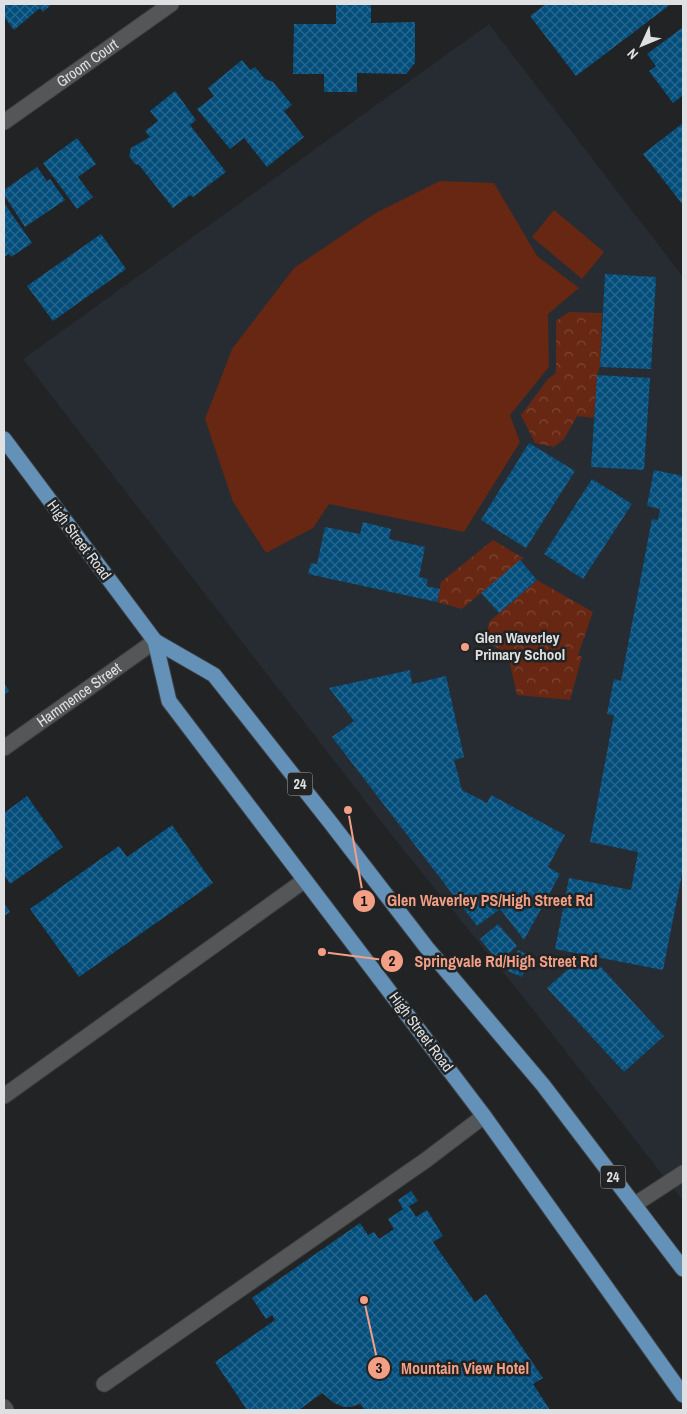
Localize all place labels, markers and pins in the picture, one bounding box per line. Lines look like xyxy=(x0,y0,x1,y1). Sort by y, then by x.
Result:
place label: Glen Waverley Primary School xyxy=(475,627,565,665)
marker: Glen Waverley Primary School xyxy=(459,641,471,653)
callout: Glen Waverley PS/High Street Rd xyxy=(352,885,603,916)
callout: Springvale Rd/High Street Rd xyxy=(379,946,607,977)
callout: Mountain View Hotel xyxy=(366,1353,539,1384)

